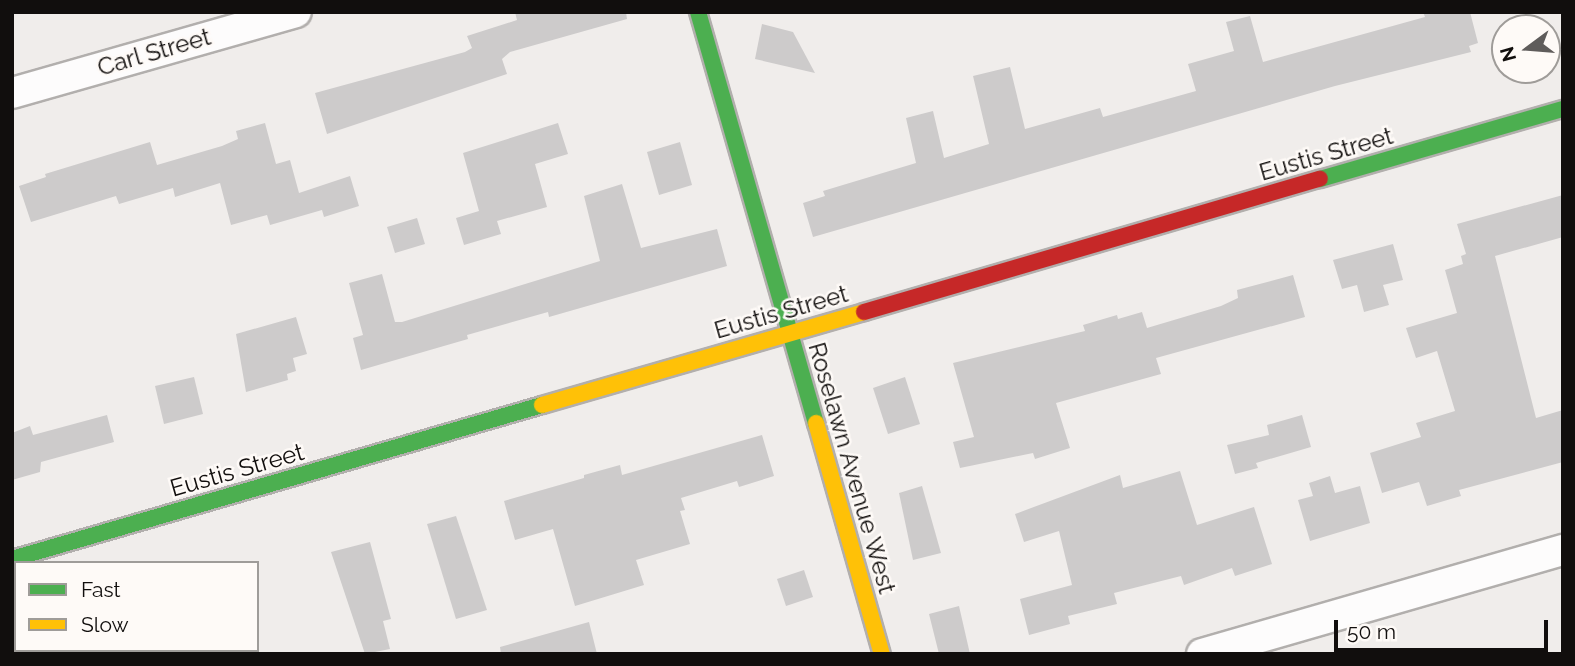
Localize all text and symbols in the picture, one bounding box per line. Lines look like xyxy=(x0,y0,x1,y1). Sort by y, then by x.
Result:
north arrow xyxy=(1491,14,1561,84)
street label: Carl Street xyxy=(94,22,214,82)
text: N xyxy=(1495,44,1520,64)
street label: Eustis Street xyxy=(1256,121,1396,187)
street label: Eustis Street xyxy=(711,279,851,345)
street label: Roselawn Avenue West xyxy=(802,338,902,598)
street label: Eustis Street xyxy=(167,437,307,503)
legend xyxy=(14,561,259,652)
text: Fast xyxy=(81,577,121,602)
scale bar xyxy=(1337,606,1550,650)
text: Slow xyxy=(81,612,129,637)
text: 50 m xyxy=(1347,619,1396,644)

